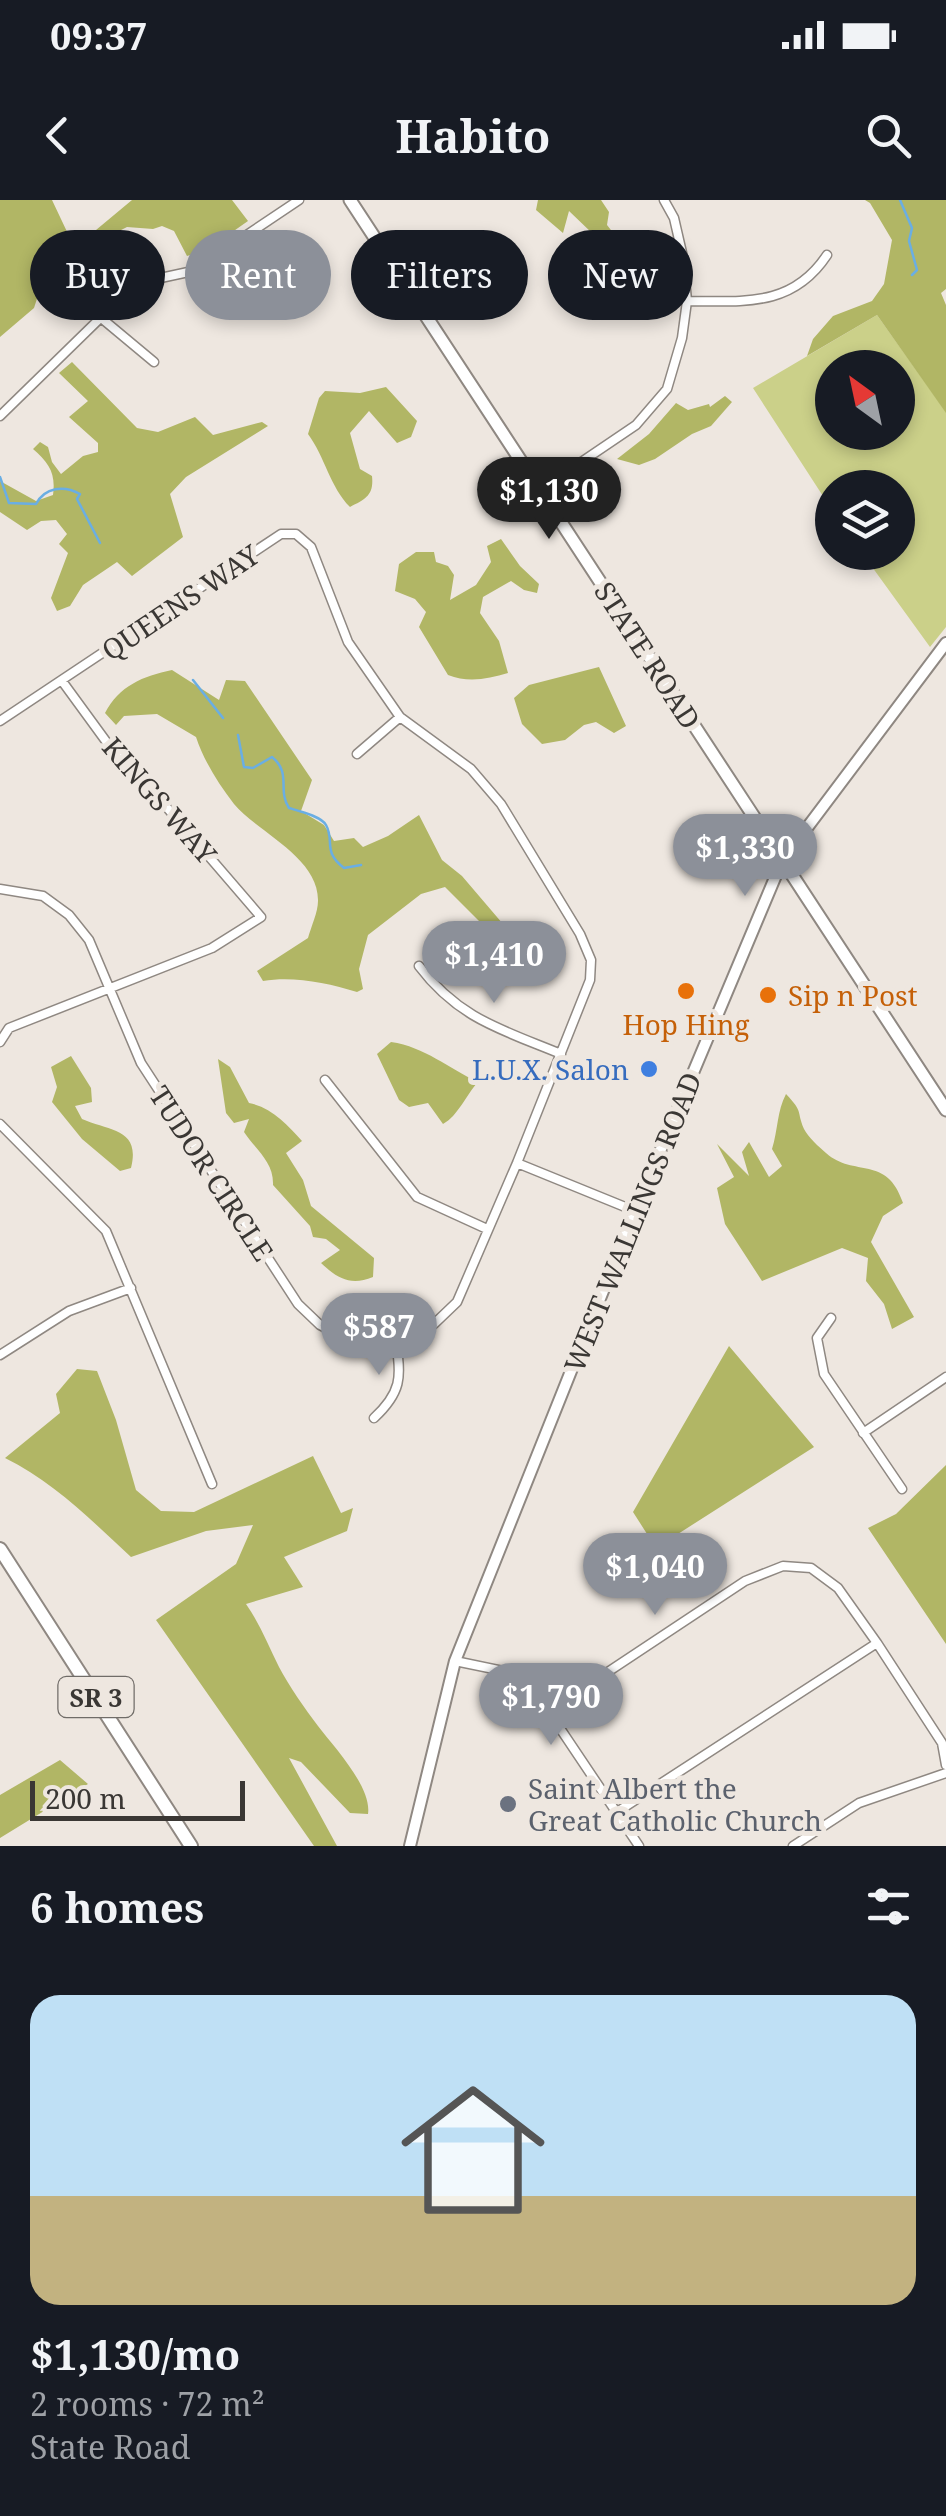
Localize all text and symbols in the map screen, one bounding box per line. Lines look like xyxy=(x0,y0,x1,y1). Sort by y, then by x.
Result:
text: 09:37 xyxy=(50,9,147,61)
text: Habito xyxy=(396,105,550,166)
icon: back xyxy=(30,108,85,163)
icon: search xyxy=(861,108,916,163)
chip: Buy xyxy=(30,230,165,320)
chip: Rent xyxy=(185,230,331,320)
chip: Filters xyxy=(351,230,528,320)
chip: New xyxy=(548,230,693,320)
north arrow xyxy=(815,350,915,450)
map controls xyxy=(815,350,915,570)
pin: $1,130 xyxy=(468,457,630,542)
text: $1,130 xyxy=(499,468,599,511)
button: layers xyxy=(815,470,915,570)
street label: QUEENS WAY xyxy=(94,535,267,669)
street label: STATE ROAD xyxy=(586,574,710,736)
street label: KINGS WAY xyxy=(94,729,226,872)
pin: $1,330 xyxy=(664,814,826,899)
text: $1,330 xyxy=(695,825,795,868)
pin: $1,410 xyxy=(413,921,575,1006)
text: $1,410 xyxy=(444,932,544,975)
place label: Sip n Post xyxy=(788,976,918,1014)
marker: Hop Hing xyxy=(675,980,697,1002)
marker: Sip n Post xyxy=(757,984,779,1006)
place label: Hop Hing xyxy=(622,1005,750,1043)
place label: L.U.X. Salon xyxy=(472,1050,629,1088)
marker: L.U.X. Salon xyxy=(638,1058,660,1080)
street label: WEST WALLINGS ROAD xyxy=(554,1066,710,1378)
street label: TUDOR CIRCLE xyxy=(141,1078,283,1268)
pin: $587 xyxy=(320,1293,438,1378)
text: $587 xyxy=(343,1304,415,1347)
pin: $1,040 xyxy=(574,1533,736,1618)
text: $1,040 xyxy=(605,1544,705,1587)
pin: $1,790 xyxy=(470,1663,632,1748)
text: $1,790 xyxy=(501,1674,601,1717)
road number: SR 3 xyxy=(58,1677,134,1717)
place label: Saint Albert the Great Catholic Church xyxy=(528,1769,822,1839)
scale bar xyxy=(30,1776,245,1820)
text: 200 m xyxy=(45,1779,126,1817)
marker: Saint Albert the Great Catholic Church xyxy=(497,1793,519,1815)
text: 6 homes xyxy=(30,1878,204,1935)
icon: filters xyxy=(861,1879,916,1934)
icon: home xyxy=(383,2060,563,2240)
text: $1,130/mo xyxy=(30,2325,240,2382)
text: 2 rooms · 72 m² xyxy=(30,2382,265,2425)
text: State Road xyxy=(30,2425,191,2468)

